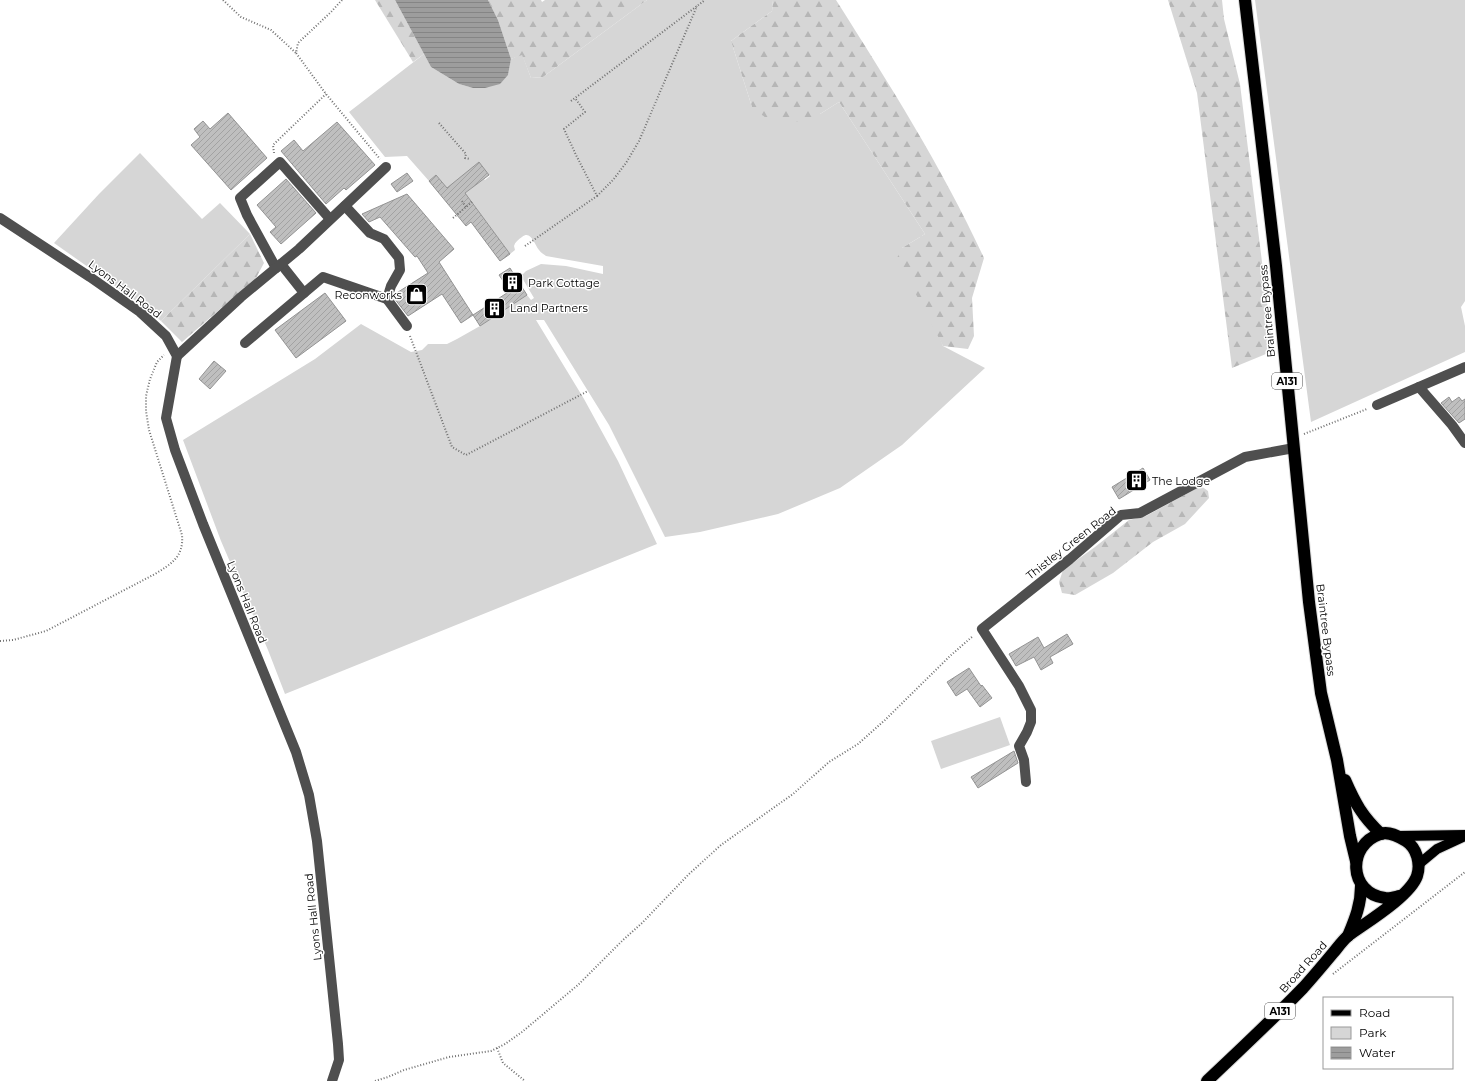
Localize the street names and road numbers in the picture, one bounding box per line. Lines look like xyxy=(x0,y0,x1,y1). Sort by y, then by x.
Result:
street label: Lyons Hall Road xyxy=(86,257,164,321)
street label: Braintree Bypass xyxy=(1256,263,1278,358)
road number: A131 xyxy=(1272,373,1302,389)
street label: Thistley Green Road xyxy=(1023,504,1119,582)
street label: Lyons Hall Road xyxy=(224,559,270,645)
street label: Braintree Bypass xyxy=(1313,583,1339,678)
street label: Lyons Hall Road xyxy=(301,873,325,961)
street label: Broad Road xyxy=(1276,938,1330,996)
road number: A131 xyxy=(1265,1003,1295,1019)

